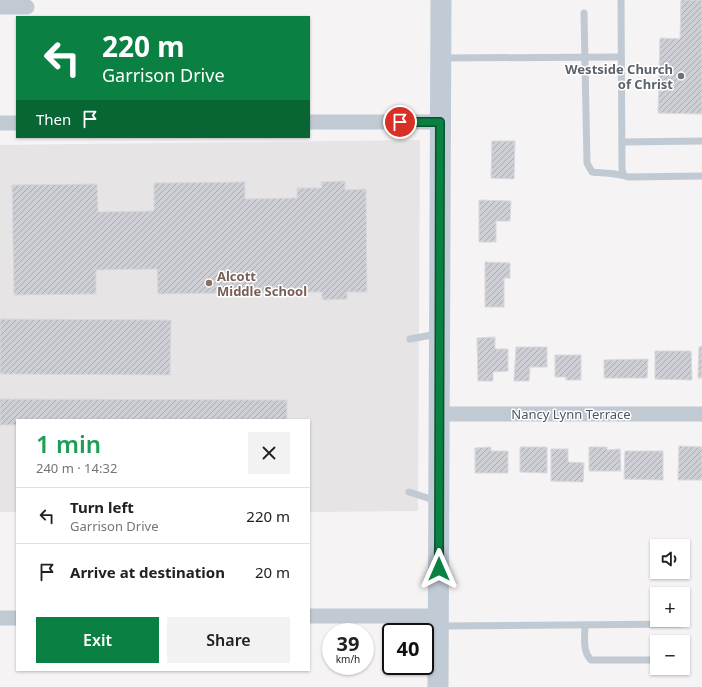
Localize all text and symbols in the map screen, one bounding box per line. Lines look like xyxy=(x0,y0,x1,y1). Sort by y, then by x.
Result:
text: 220 m xyxy=(102,27,185,65)
icon: left xyxy=(36,32,88,84)
place label: Westside Church of Christ xyxy=(565,60,673,93)
text: Garrison Drive xyxy=(102,63,225,87)
marker: Westside Church of Christ xyxy=(676,71,686,81)
pin xyxy=(383,105,417,139)
icon: arrive xyxy=(79,108,101,130)
text: Then xyxy=(36,109,71,129)
icon: arrive xyxy=(389,111,411,133)
place label: Alcott Middle School xyxy=(217,267,307,300)
marker: Alcott Middle School xyxy=(204,278,214,288)
street label: Nancy Lynn Terrace xyxy=(511,405,631,423)
text: 1 min xyxy=(36,427,101,460)
button: close xyxy=(248,432,290,474)
text: 240 m · 14:32 xyxy=(36,459,117,477)
text: Turn left xyxy=(70,497,134,517)
icon: left xyxy=(36,505,58,527)
text: 220 m xyxy=(246,506,290,526)
text: Garrison Drive xyxy=(70,517,159,535)
map controls xyxy=(650,539,690,675)
button: sound xyxy=(650,539,690,579)
position arrow xyxy=(418,548,460,590)
icon: arrive xyxy=(36,561,58,583)
text: Arrive at destination xyxy=(70,562,225,582)
text: 20 m xyxy=(255,562,290,582)
button: + xyxy=(650,587,690,627)
button: Exit xyxy=(36,617,159,663)
button: Share xyxy=(167,617,290,663)
speed limit sign: 40 xyxy=(382,623,434,675)
text: 39 xyxy=(337,630,359,657)
button: − xyxy=(650,635,690,675)
text: km/h xyxy=(336,652,360,666)

